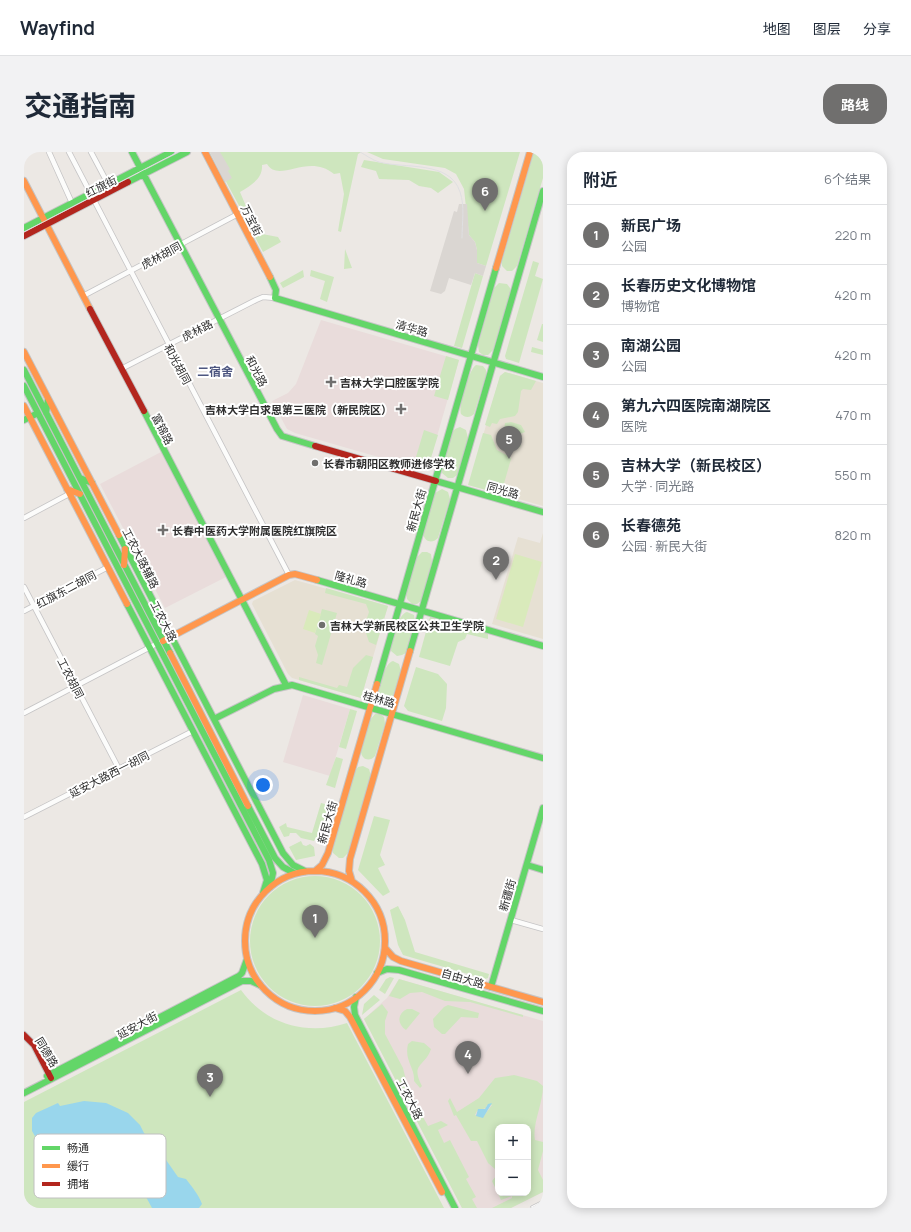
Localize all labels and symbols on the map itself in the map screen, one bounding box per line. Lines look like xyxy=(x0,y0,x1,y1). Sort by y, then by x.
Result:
street label: 红旗街 xyxy=(83,172,119,200)
pin: 6 xyxy=(472,178,498,211)
street label: 万宝街 xyxy=(238,202,266,238)
street label: 虎林胡同 xyxy=(138,238,184,272)
street label: 虎林路 xyxy=(179,316,215,344)
street label: 清华路 xyxy=(394,316,430,340)
street label: 和光胡同 xyxy=(161,341,195,387)
street label: 和光路 xyxy=(243,353,271,389)
district label: 二宿舍 xyxy=(197,363,233,380)
place label: 吉林大学口腔医学院 xyxy=(340,375,439,390)
marker: 吉林大学口腔医学院 xyxy=(325,376,337,388)
place label: 吉林大学白求恩第三医院（新民院区） xyxy=(205,402,392,417)
marker: 吉林大学白求恩第三医院（新民院区） xyxy=(395,403,407,415)
street label: 富锦路 xyxy=(149,411,177,447)
pin: 5 xyxy=(496,426,522,459)
place label: 长春市朝阳区教师进修学校 xyxy=(323,456,455,471)
marker: 长春市朝阳区教师进修学校 xyxy=(310,458,320,468)
street label: 同光路 xyxy=(485,478,521,502)
street label: 新民大街 xyxy=(403,487,429,533)
place label: 长春中医药大学附属医院红旗院区 xyxy=(172,523,337,538)
marker: 长春中医药大学附属医院红旗院区 xyxy=(157,524,169,536)
street label: 工农大路辅路 xyxy=(119,525,163,591)
pin: 2 xyxy=(483,547,509,580)
street label: 红旗东二胡同 xyxy=(33,567,99,611)
street label: 隆礼路 xyxy=(333,567,369,591)
street label: 工农大路 xyxy=(147,598,181,644)
place label: 吉林大学新民校区公共卫生学院 xyxy=(330,618,484,633)
marker: 吉林大学新民校区公共卫生学院 xyxy=(317,620,327,630)
street label: 工农胡同 xyxy=(54,655,88,701)
street label: 桂林路 xyxy=(361,687,397,711)
street label: 延安大路西一胡同 xyxy=(66,747,152,801)
your location xyxy=(253,775,273,795)
street label: 新民大街 xyxy=(314,799,340,845)
street label: 新疆街 xyxy=(495,877,519,913)
pin: 1 xyxy=(302,905,328,938)
street label: 自由大路 xyxy=(440,965,486,991)
street label: 延安大街 xyxy=(114,1008,160,1042)
street label: 同德路 xyxy=(32,1034,62,1070)
pin: 4 xyxy=(455,1041,481,1074)
pin: 3 xyxy=(197,1064,223,1097)
street label: 工农大路 xyxy=(393,1076,427,1122)
legend xyxy=(34,1134,166,1198)
text: 畅通 xyxy=(67,1140,89,1155)
text: 缓行 xyxy=(67,1158,89,1173)
text: 拥堵 xyxy=(67,1176,89,1191)

